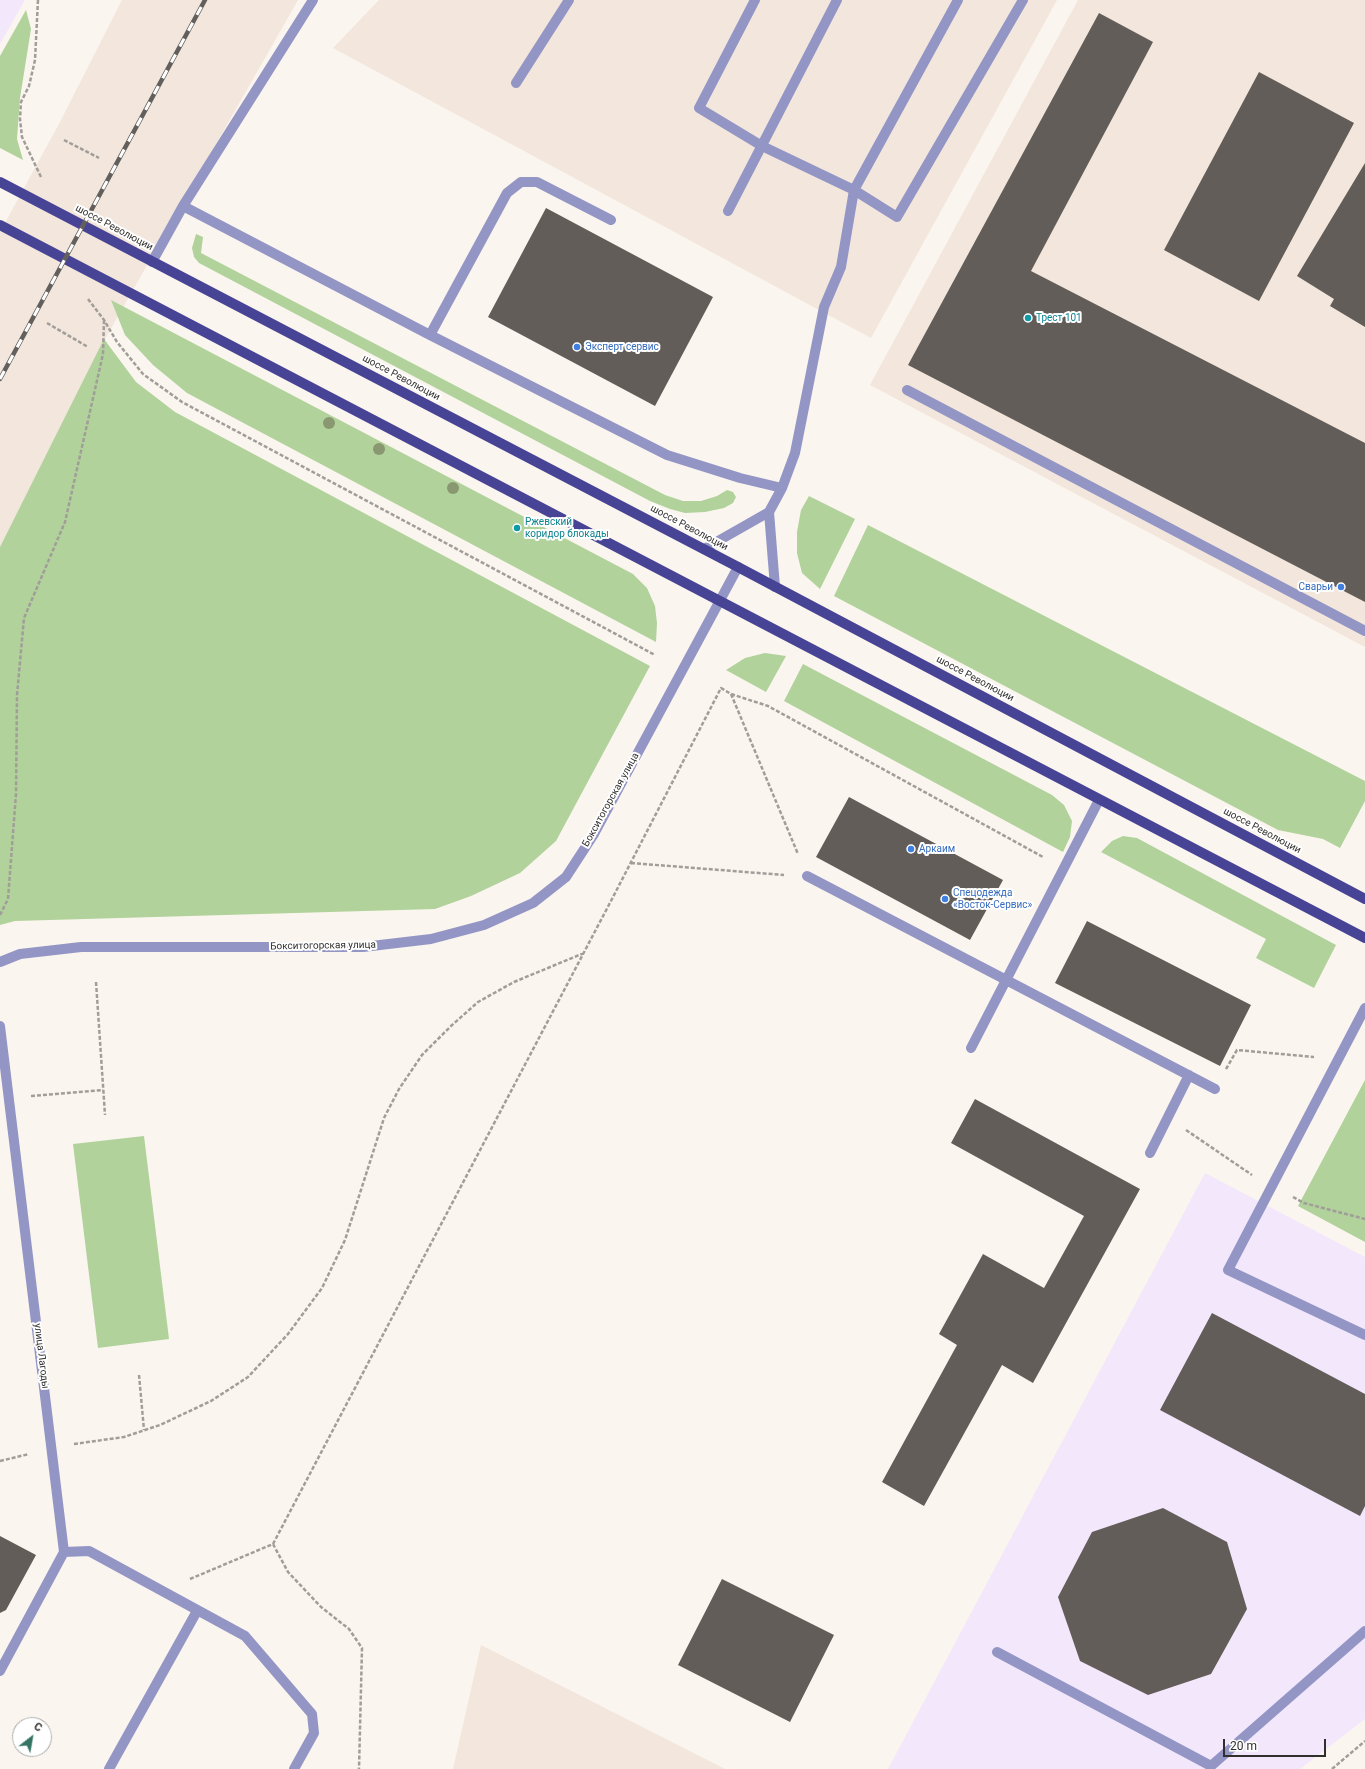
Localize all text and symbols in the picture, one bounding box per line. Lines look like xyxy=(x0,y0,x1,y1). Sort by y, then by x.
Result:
street label: шоссе Революции xyxy=(73,202,155,254)
place label: Трест 101 xyxy=(1036,312,1082,324)
marker: Трест 101 xyxy=(1023,313,1033,323)
place label: Эксперт сервис xyxy=(585,341,659,353)
marker: Эксперт сервис xyxy=(572,342,582,352)
street label: шоссе Революции xyxy=(360,352,442,404)
street label: шоссе Революции xyxy=(648,502,730,554)
place label: Ржевский коридор блокады xyxy=(525,516,609,540)
marker: Ржевский коридор блокады xyxy=(512,523,522,533)
place label: Сварьи xyxy=(1299,581,1333,593)
marker: Сварьи xyxy=(1336,582,1346,592)
street label: шоссе Революции xyxy=(934,653,1016,705)
street label: Бокситогорская улица xyxy=(580,751,642,849)
street label: шоссе Революции xyxy=(1221,805,1303,857)
place label: Аркаим xyxy=(919,843,955,855)
marker: Аркаим xyxy=(906,844,916,854)
place label: Спецодежда «Восток-Сервис» xyxy=(953,887,1032,910)
marker: Спецодежда «Восток-Сервис» xyxy=(940,894,950,904)
street label: Бокситогорская улица xyxy=(270,939,376,953)
street label: улица Лагоды xyxy=(31,1323,51,1389)
north arrow xyxy=(12,1717,52,1757)
text: С xyxy=(31,1720,44,1735)
scale bar xyxy=(1225,1731,1328,1757)
text: 20 m xyxy=(1230,1739,1257,1753)

